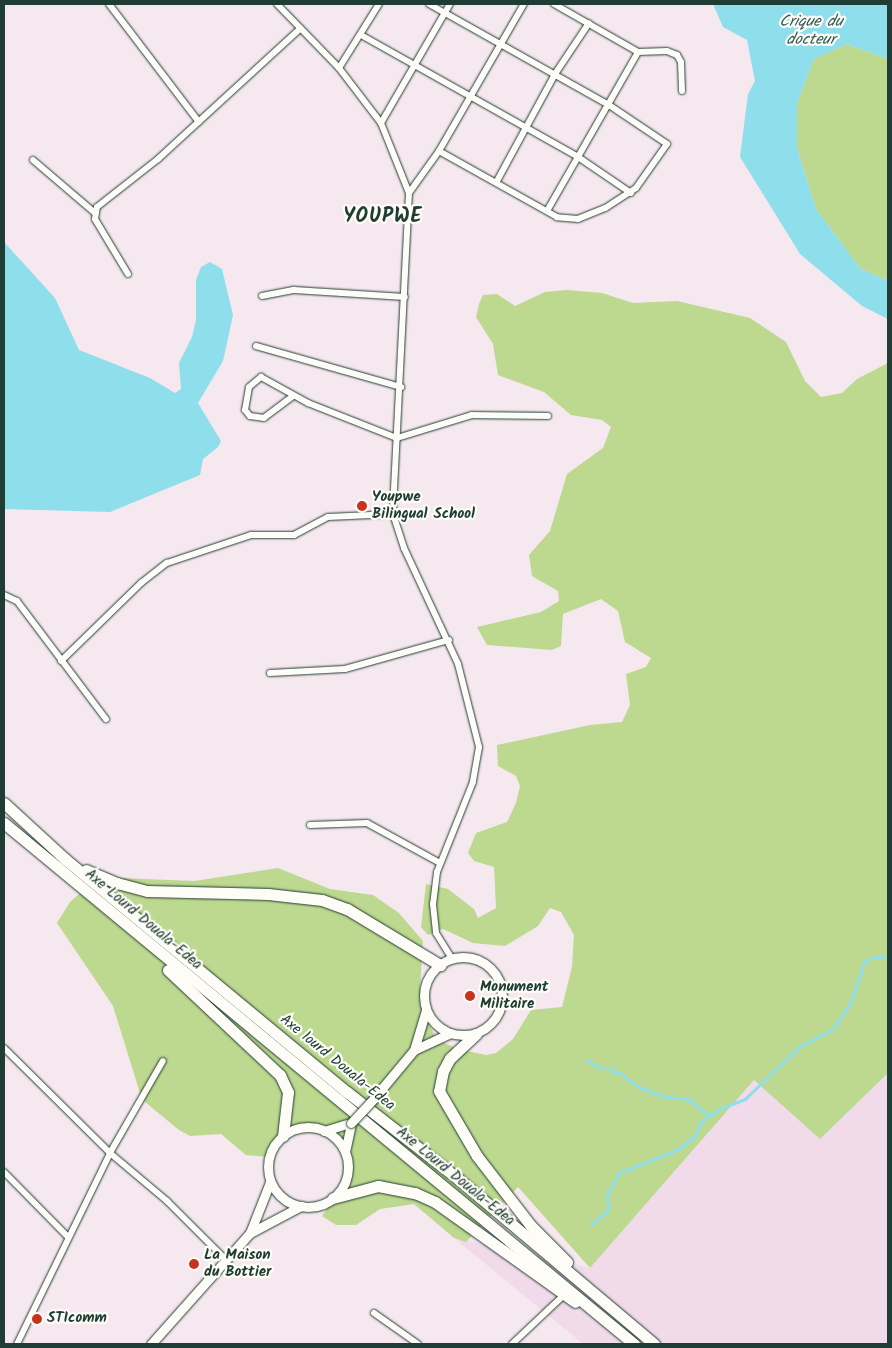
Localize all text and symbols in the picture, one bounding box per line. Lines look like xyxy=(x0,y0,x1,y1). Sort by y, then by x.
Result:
water label: Crique du docteur xyxy=(779,12,843,50)
district label: YOUPWE xyxy=(343,205,423,229)
place label: Youpwe Bilingual School xyxy=(372,488,475,523)
marker: Youpwe Bilingual School xyxy=(356,500,368,512)
street label: Axe Lourd Douala-Edea xyxy=(81,866,205,974)
place label: Monument Militaire xyxy=(480,978,548,1013)
marker: Monument Militaire xyxy=(464,990,476,1002)
street label: Axe lourd Douala-Edea xyxy=(276,1011,398,1115)
street label: Axe Lourd Douala-Edea xyxy=(392,1124,518,1230)
place label: La Maison du Bottier xyxy=(204,1246,272,1281)
marker: La Maison du Bottier xyxy=(188,1258,200,1270)
place label: STIcomm xyxy=(47,1310,107,1328)
marker: STIcomm xyxy=(31,1313,43,1325)

